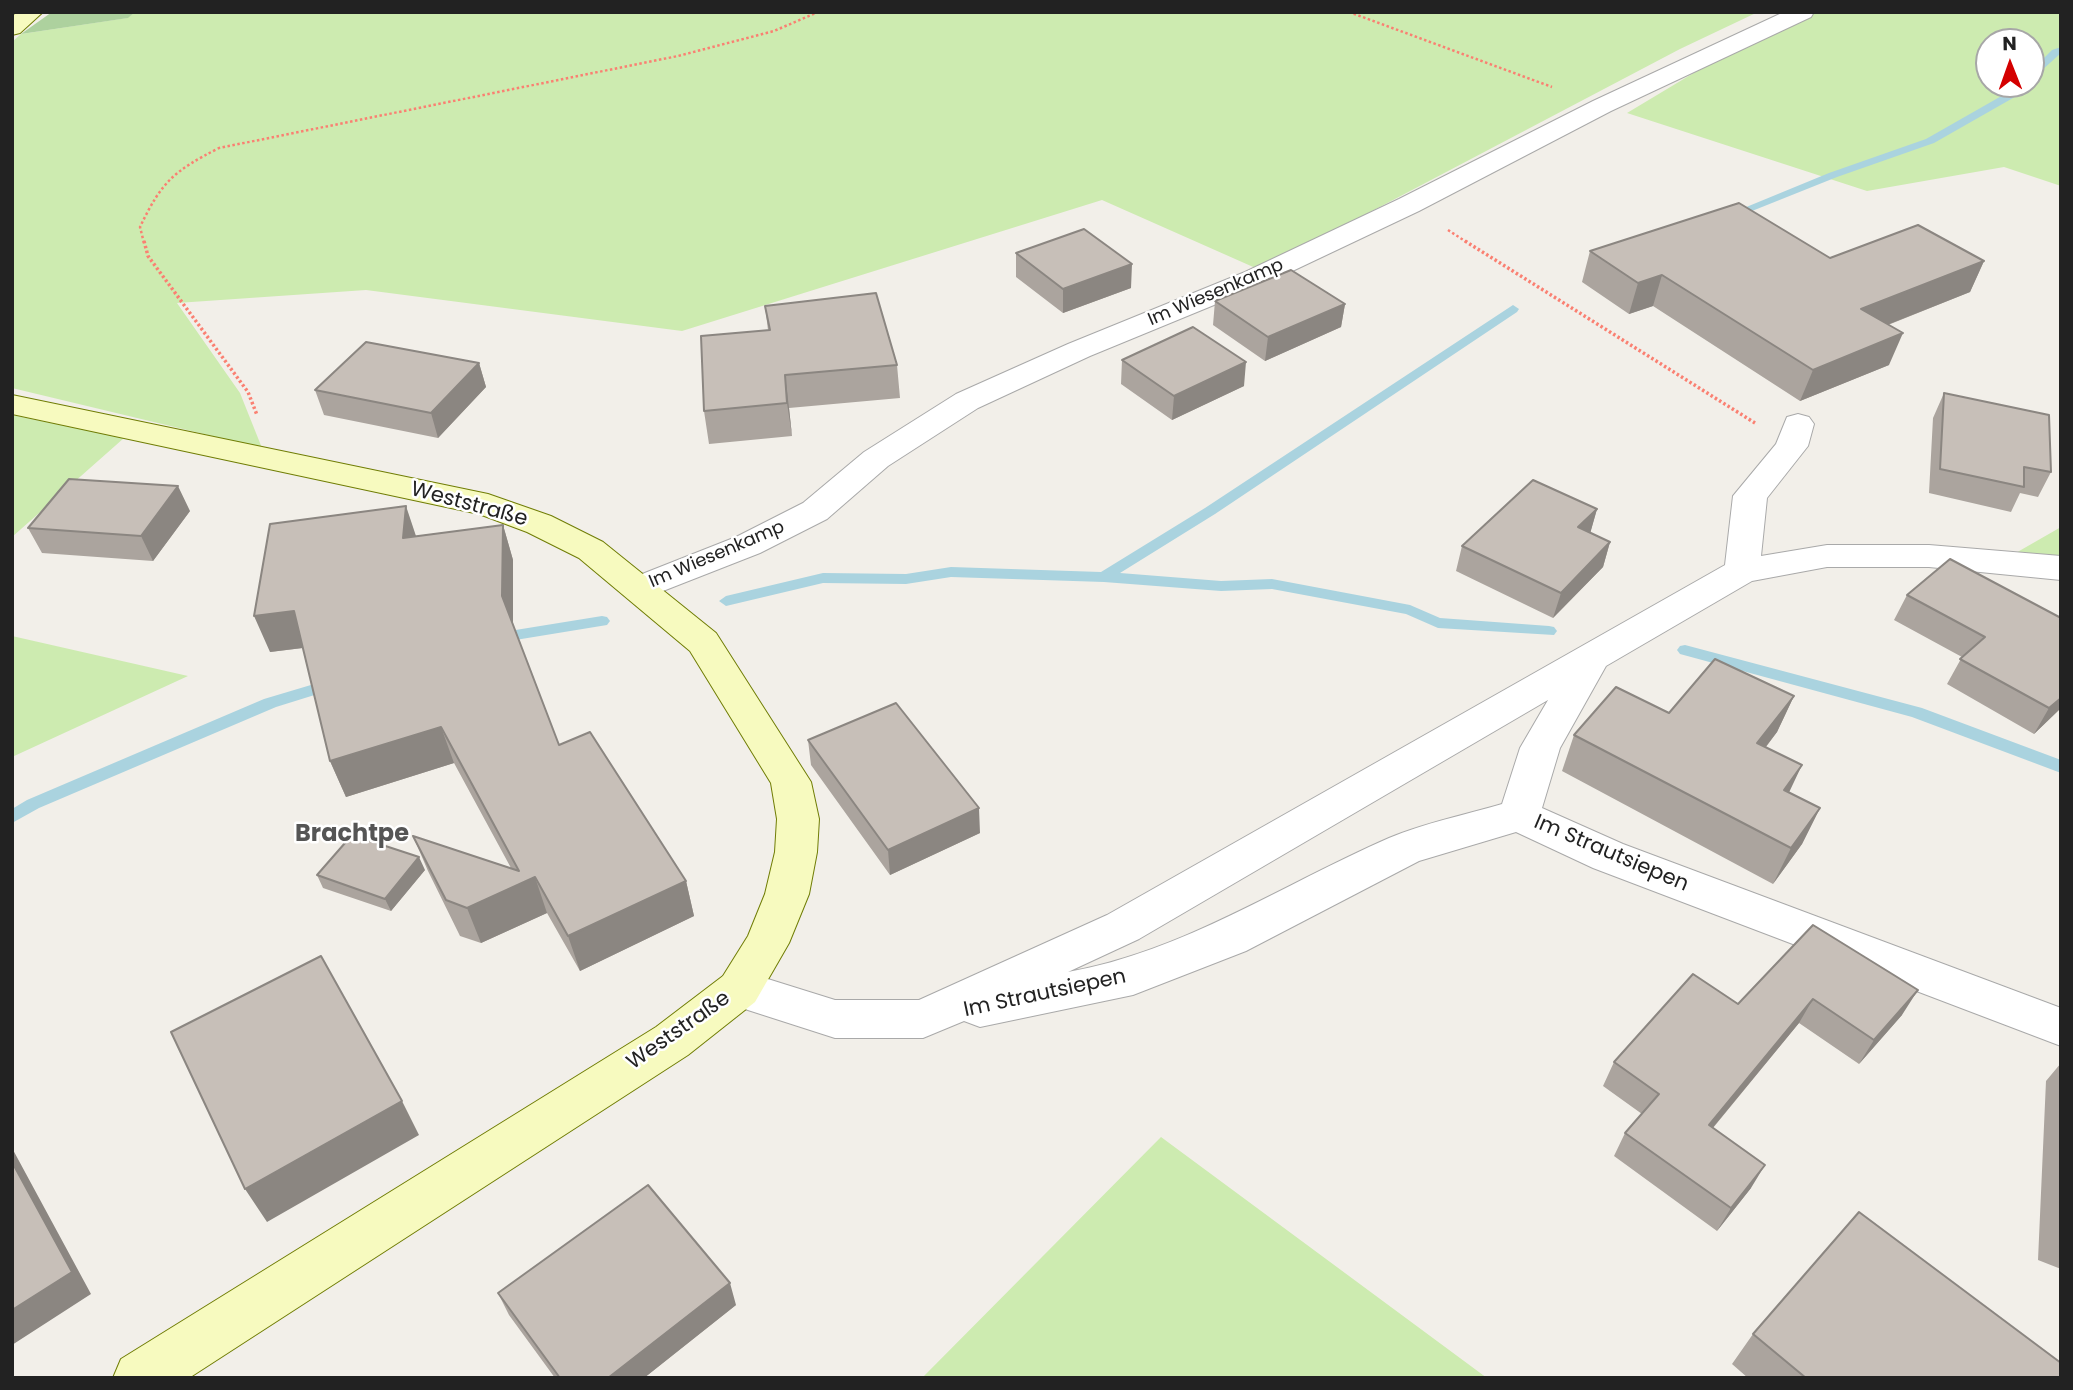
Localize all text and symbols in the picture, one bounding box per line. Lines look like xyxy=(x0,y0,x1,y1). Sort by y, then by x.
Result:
north arrow xyxy=(1975,28,2045,98)
text: N xyxy=(2002,30,2017,57)
street label: Im Wiesenkamp xyxy=(1145,255,1287,331)
street label: Weststraße xyxy=(408,477,530,533)
street label: Im Wiesenkamp xyxy=(646,517,788,593)
street label: Im Strautsiepen xyxy=(1530,810,1692,898)
district label: Brachtpe xyxy=(295,821,409,849)
street label: Im Strautsiepen xyxy=(962,964,1128,1024)
street label: Weststraße xyxy=(623,986,735,1076)

